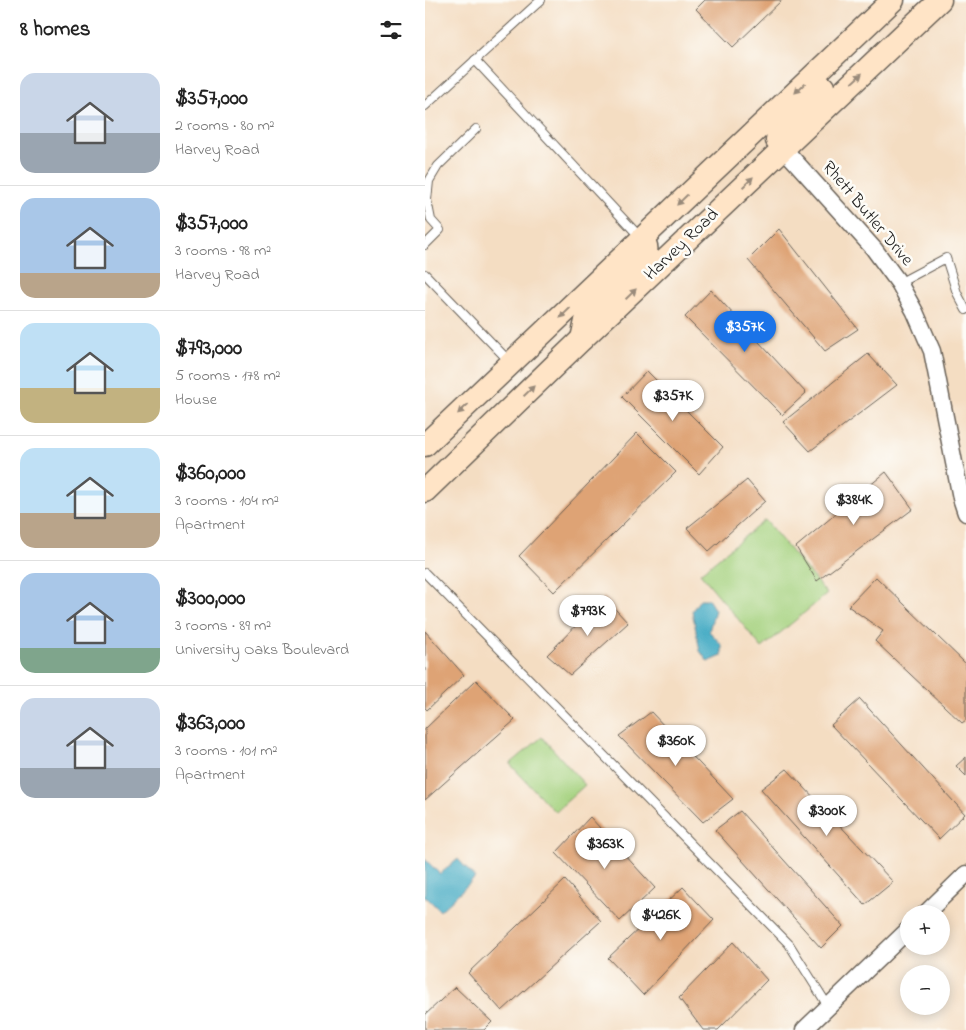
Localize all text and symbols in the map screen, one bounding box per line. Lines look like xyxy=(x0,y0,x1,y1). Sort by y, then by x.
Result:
text: 8 homes xyxy=(20,15,90,45)
icon: filters xyxy=(377,16,405,44)
one-way arrow xyxy=(851,72,863,84)
one-way arrow xyxy=(794,82,806,94)
text: $357,000 xyxy=(175,84,248,114)
icon: home xyxy=(60,93,120,153)
text: 2 rooms · 80 m² xyxy=(175,114,275,138)
text: Harvey Road xyxy=(175,138,259,162)
street label: Rhett Butler Drive xyxy=(815,156,919,273)
one-way arrow xyxy=(742,176,754,188)
one-way arrow xyxy=(676,194,688,206)
street label: Harvey Road xyxy=(639,203,725,287)
text: $357,000 xyxy=(175,209,248,239)
icon: home xyxy=(60,218,120,278)
text: 3 rooms · 98 m² xyxy=(175,239,271,263)
text: Harvey Road xyxy=(175,263,259,287)
one-way arrow xyxy=(625,288,637,300)
one-way arrow xyxy=(559,307,571,319)
pin: $357K xyxy=(710,310,780,353)
text: $357K xyxy=(725,315,765,339)
text: $793,000 xyxy=(175,334,242,364)
icon: home xyxy=(60,343,120,403)
text: 5 rooms · 178 m² xyxy=(175,364,281,388)
pin: $357K xyxy=(638,380,708,422)
text: $357K xyxy=(653,384,693,408)
one-way arrow xyxy=(523,385,535,397)
text: House xyxy=(175,388,217,412)
one-way arrow xyxy=(457,403,469,415)
text: $360,000 xyxy=(175,459,246,489)
icon: home xyxy=(60,468,120,528)
pin: $384K xyxy=(819,484,889,526)
text: $384K xyxy=(836,488,872,512)
text: 3 rooms · 104 m² xyxy=(175,489,279,513)
text: Apartment xyxy=(175,513,245,537)
text: $300,000 xyxy=(175,584,245,614)
icon: home xyxy=(60,593,120,653)
pin: $793K xyxy=(553,594,623,637)
text: $793K xyxy=(570,599,606,623)
text: 3 rooms · 89 m² xyxy=(175,614,271,638)
text: University Oaks Boulevard xyxy=(175,638,349,662)
text: $363,000 xyxy=(175,709,245,739)
icon: home xyxy=(60,718,120,778)
pin: $360K xyxy=(641,724,711,767)
text: $360K xyxy=(657,729,695,753)
text: 3 rooms · 101 m² xyxy=(175,739,277,763)
text: Apartment xyxy=(175,763,245,787)
pin: $300K xyxy=(792,794,862,837)
text: $300K xyxy=(808,799,846,823)
pin: $363K xyxy=(570,828,640,870)
text: $363K xyxy=(586,832,624,856)
pin: $426K xyxy=(626,898,696,941)
text: $426K xyxy=(641,903,681,927)
map controls xyxy=(900,905,950,1015)
button: + xyxy=(900,905,950,955)
button: − xyxy=(900,965,950,1015)

